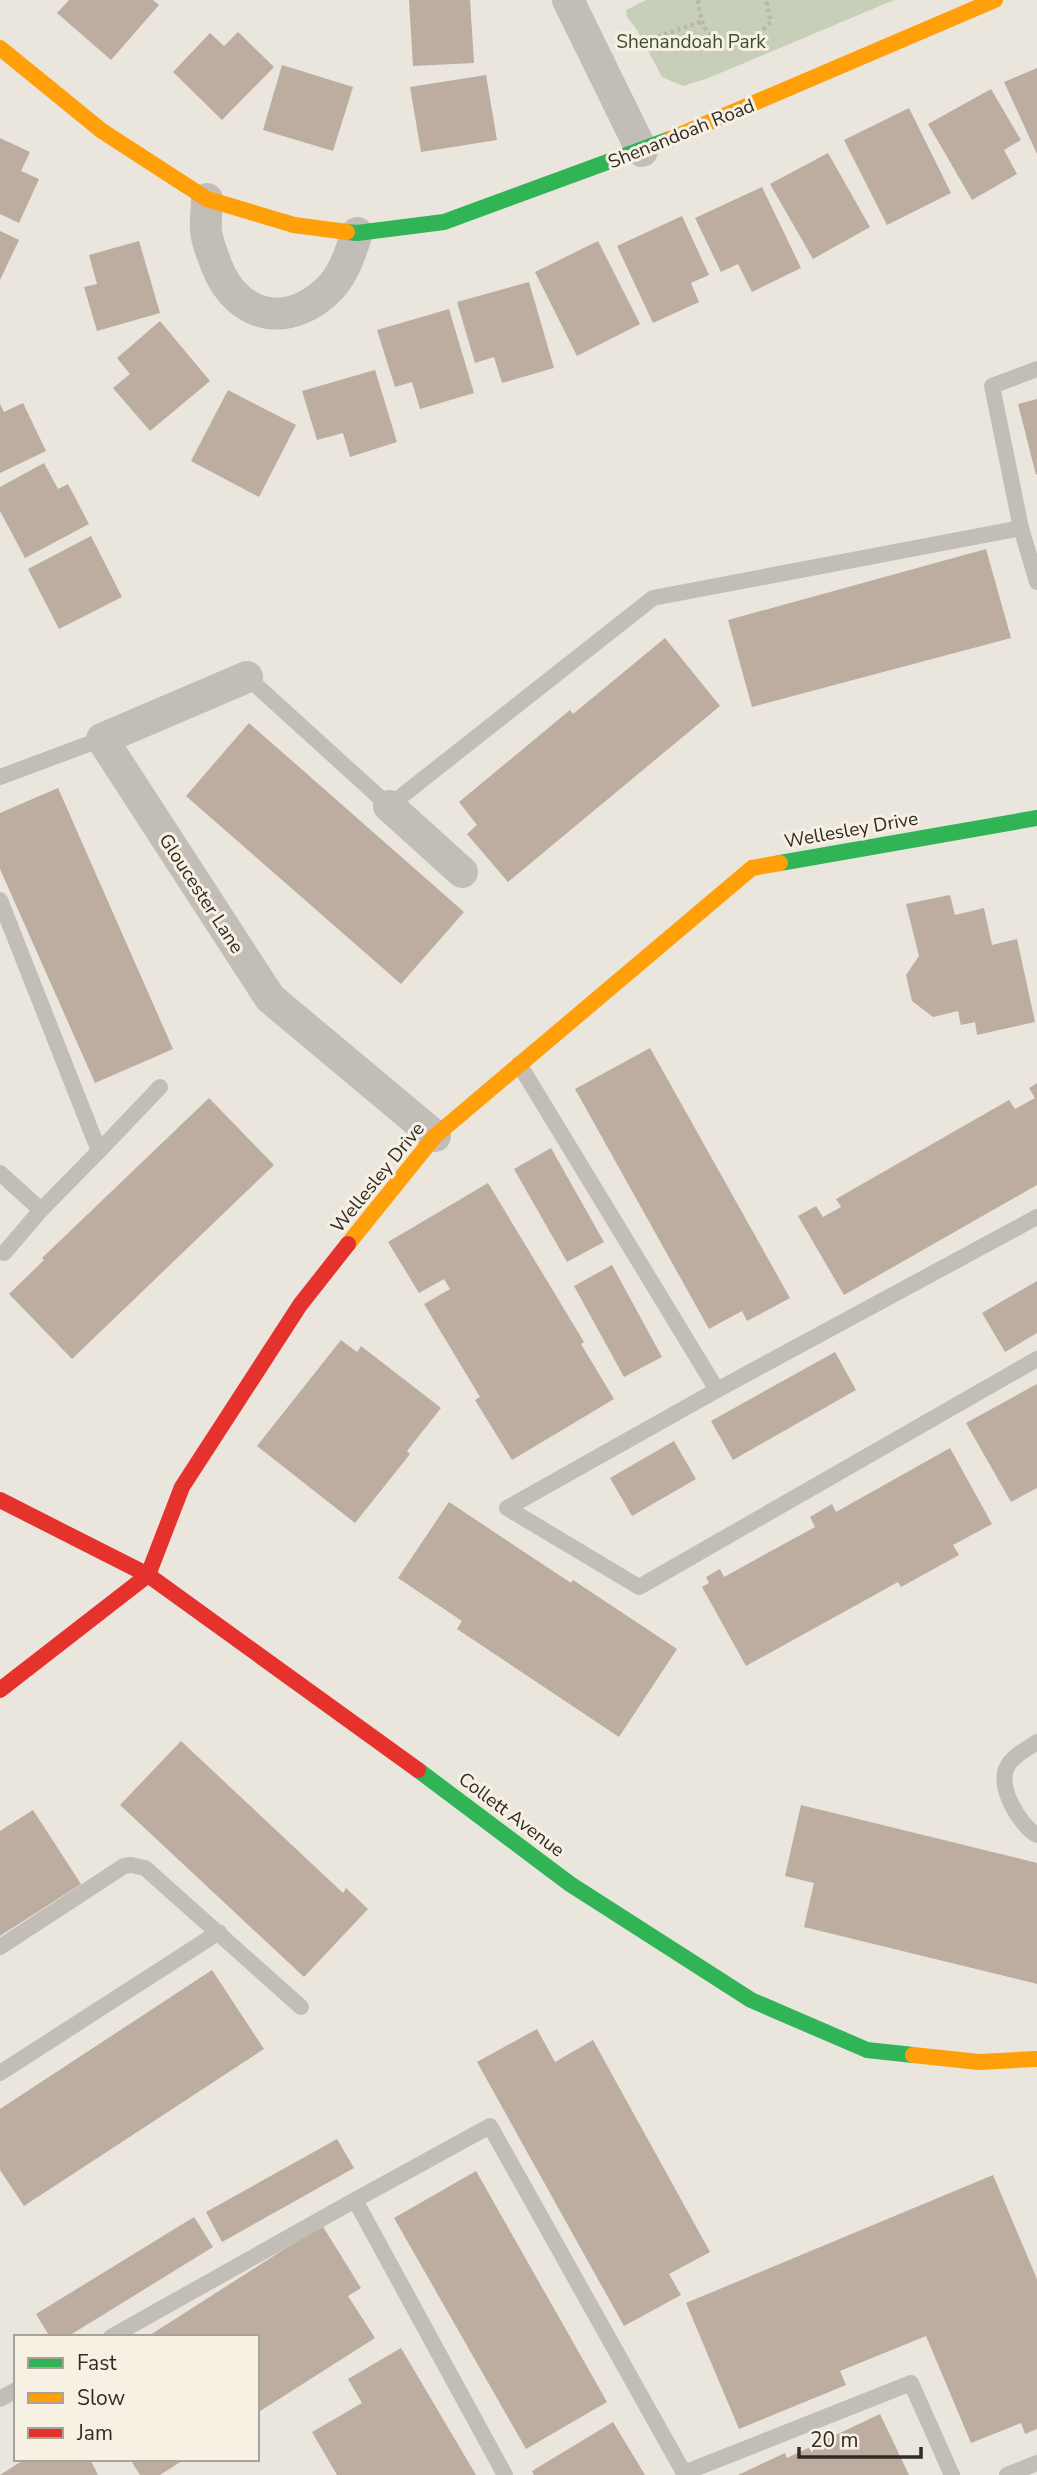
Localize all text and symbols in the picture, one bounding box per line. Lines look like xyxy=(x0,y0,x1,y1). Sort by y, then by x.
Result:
park label: Shenandoah Park xyxy=(616,29,766,55)
street label: Shenandoah Road xyxy=(604,93,758,175)
street label: Wellesley Drive xyxy=(782,805,920,855)
street label: Gloucester Lane xyxy=(153,829,250,958)
street label: Wellesley Drive xyxy=(325,1117,431,1238)
street label: Collett Avenue xyxy=(453,1766,570,1863)
legend xyxy=(14,2335,259,2461)
text: Fast xyxy=(77,2349,117,2377)
text: Slow xyxy=(77,2384,126,2412)
scale bar xyxy=(799,2416,922,2460)
text: Jam xyxy=(76,2419,113,2447)
text: 20 m xyxy=(810,2426,859,2454)

